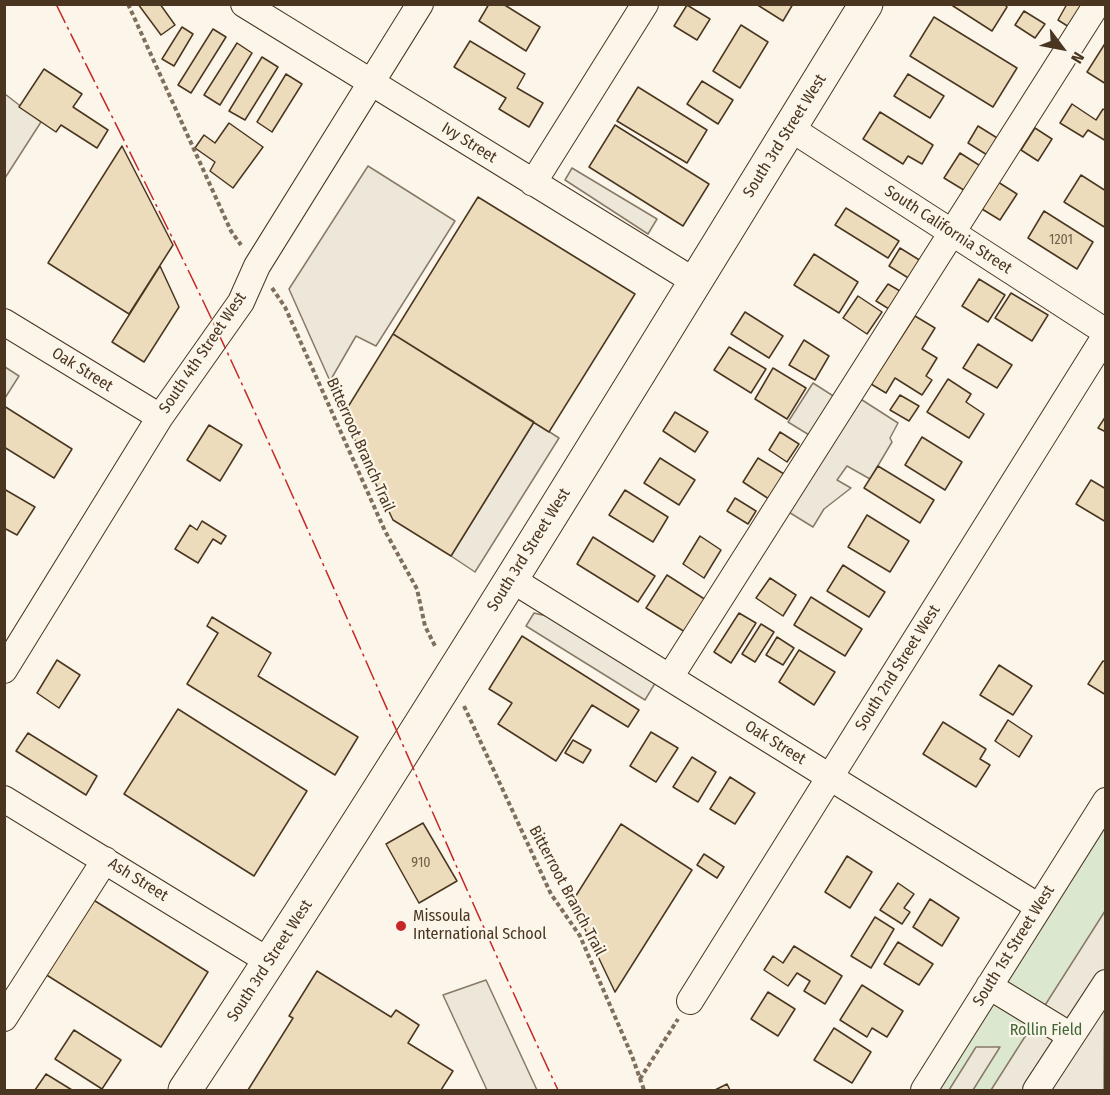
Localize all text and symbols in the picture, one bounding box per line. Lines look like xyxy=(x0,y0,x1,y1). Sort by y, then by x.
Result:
north arrow xyxy=(1032,18,1092,78)
text: N xyxy=(1067,49,1088,67)
street label: South 3rd Street West xyxy=(739,71,831,201)
street label: Ivy Street xyxy=(438,119,500,167)
street label: South California Street xyxy=(881,182,1015,278)
house number: 1201 xyxy=(1049,232,1073,248)
street label: South 4th Street West xyxy=(155,289,251,417)
street label: Oak Street xyxy=(48,344,116,396)
street label: Bitterroot Branch Trail xyxy=(322,375,398,515)
street label: South 3rd Street West xyxy=(483,485,575,615)
street label: South 2nd Street West xyxy=(851,601,945,735)
street label: Oak Street xyxy=(741,717,809,769)
street label: Bitterroot Branch Trail xyxy=(525,823,609,959)
street label: Ash Street xyxy=(105,854,171,906)
house number: 910 xyxy=(411,855,431,871)
street label: South 1st Street West xyxy=(969,882,1059,1010)
street label: South 3rd Street West xyxy=(223,896,317,1026)
place label: Missoula International School xyxy=(413,907,546,945)
marker: Missoula International School xyxy=(394,919,408,933)
park label: Rollin Field xyxy=(1010,1021,1082,1041)

